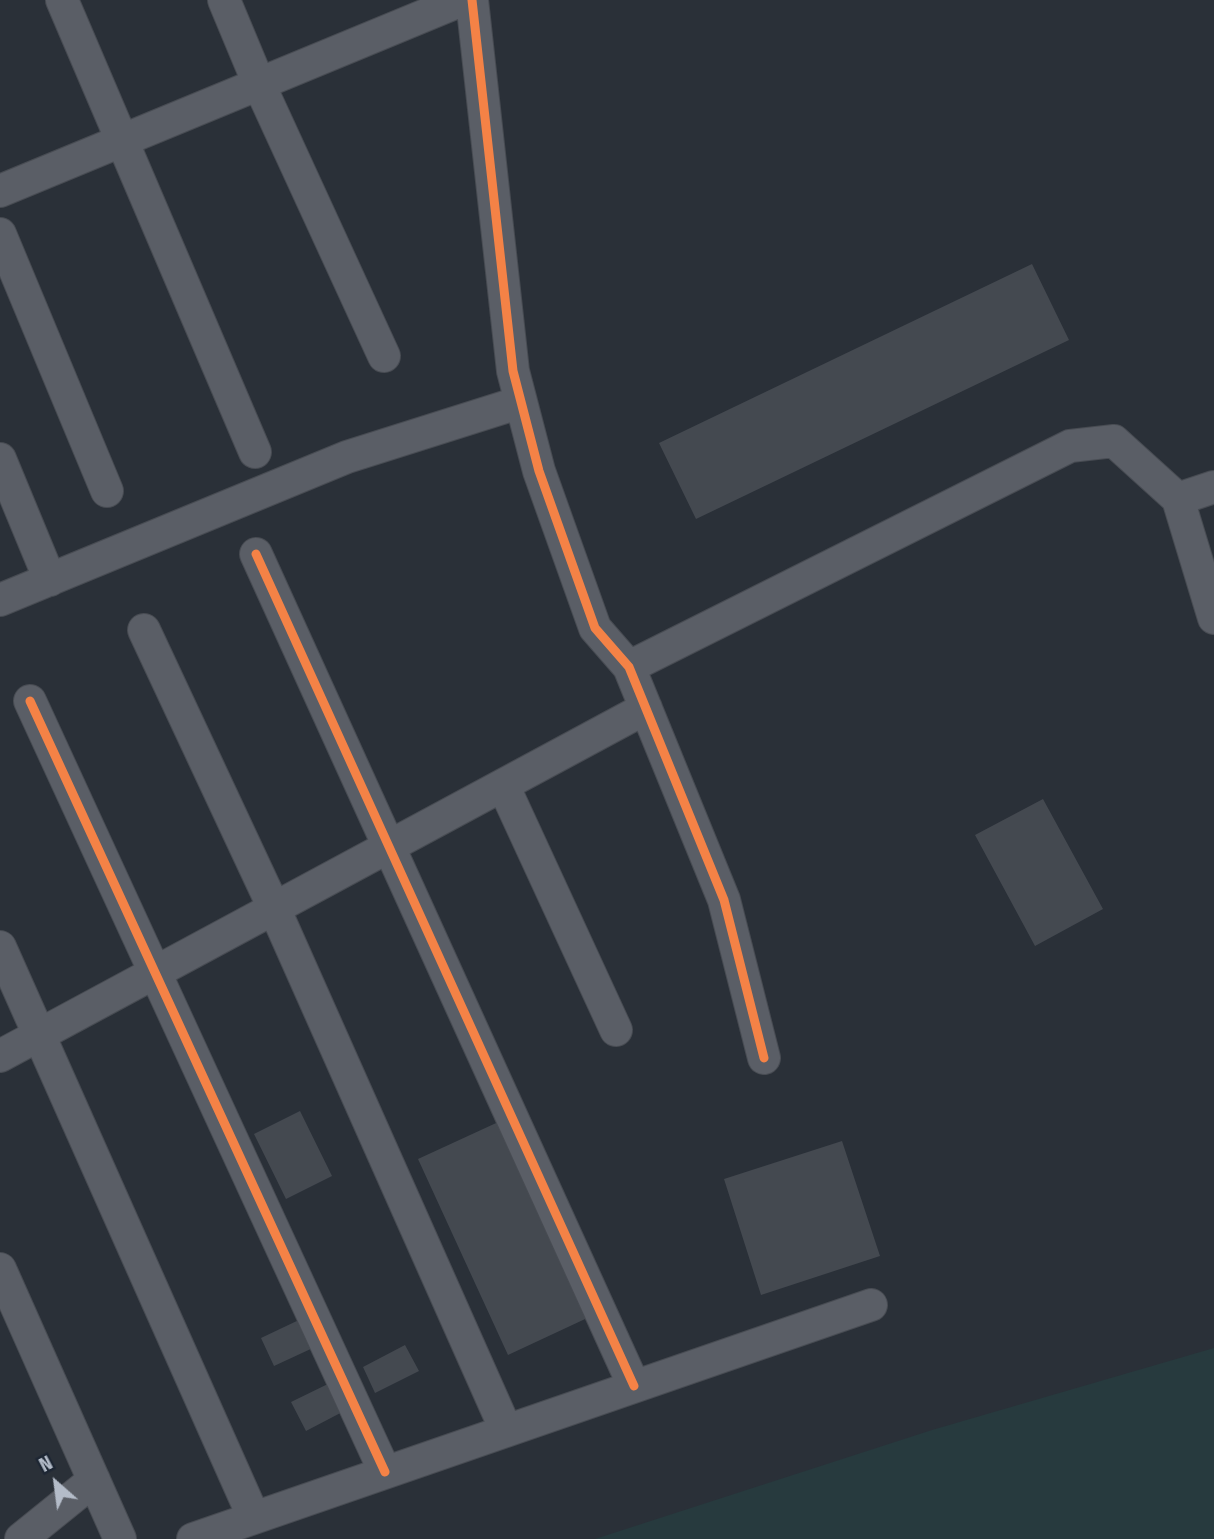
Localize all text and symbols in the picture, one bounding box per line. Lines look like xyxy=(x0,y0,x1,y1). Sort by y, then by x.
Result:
north arrow xyxy=(21,1448,91,1518)
text: N xyxy=(35,1451,56,1477)

